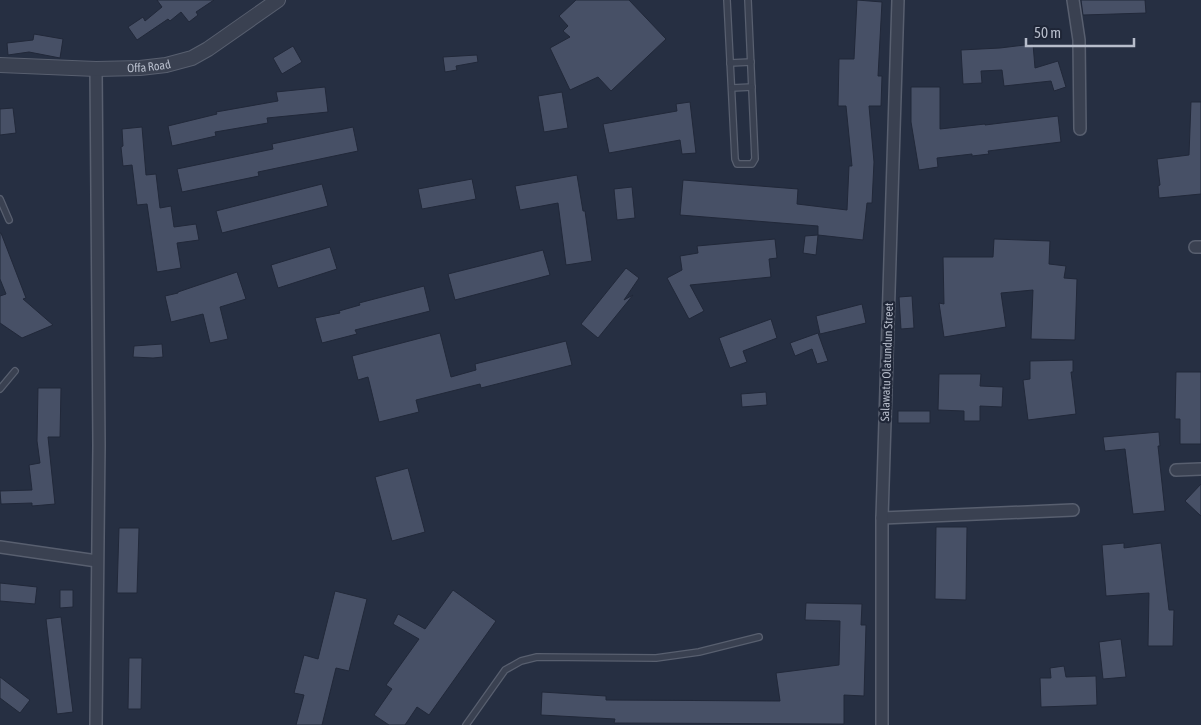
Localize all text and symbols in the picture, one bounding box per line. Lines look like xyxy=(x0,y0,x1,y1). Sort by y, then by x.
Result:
scale bar xyxy=(1026,15,1134,47)
text: 50 m xyxy=(1034,24,1061,41)
street label: Offa Road xyxy=(127,57,172,75)
street label: Salawatu Olatundun Street xyxy=(878,302,896,422)

